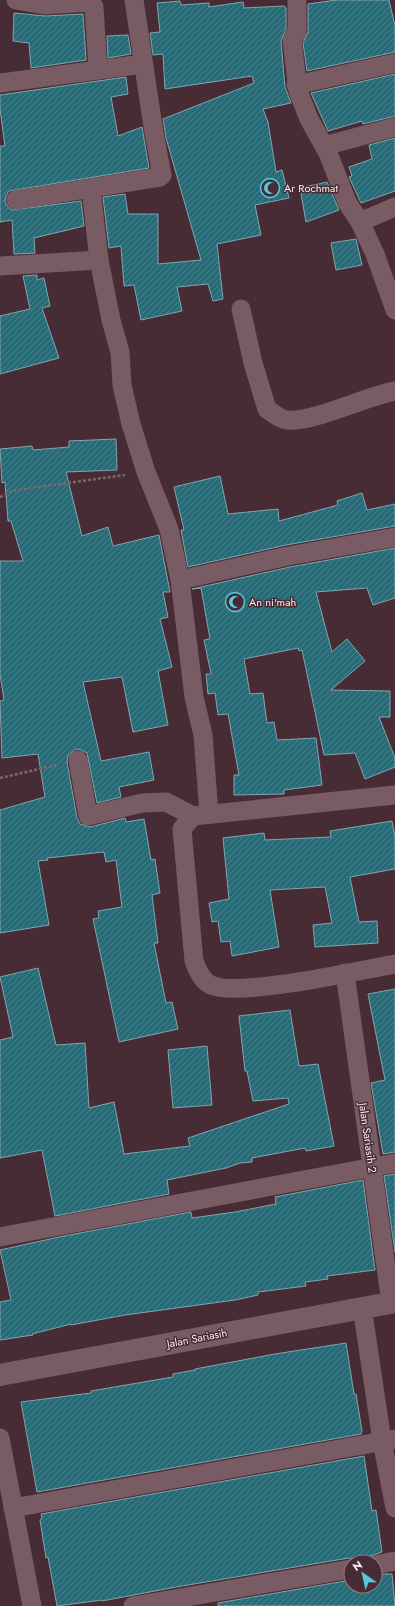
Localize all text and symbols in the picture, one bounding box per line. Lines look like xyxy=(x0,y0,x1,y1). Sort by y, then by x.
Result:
mosque icon: Ar Rochmat xyxy=(259,177,281,199)
place label: Ar Rochmat xyxy=(284,180,338,196)
mosque icon: An ni'mah xyxy=(224,591,246,613)
place label: An ni'mah xyxy=(249,594,296,610)
street label: Jalan Sariasih 2 xyxy=(355,1100,381,1174)
street label: Jalan Sariasih xyxy=(164,1324,229,1352)
north arrow xyxy=(343,1554,383,1594)
text: N xyxy=(349,1557,366,1575)

